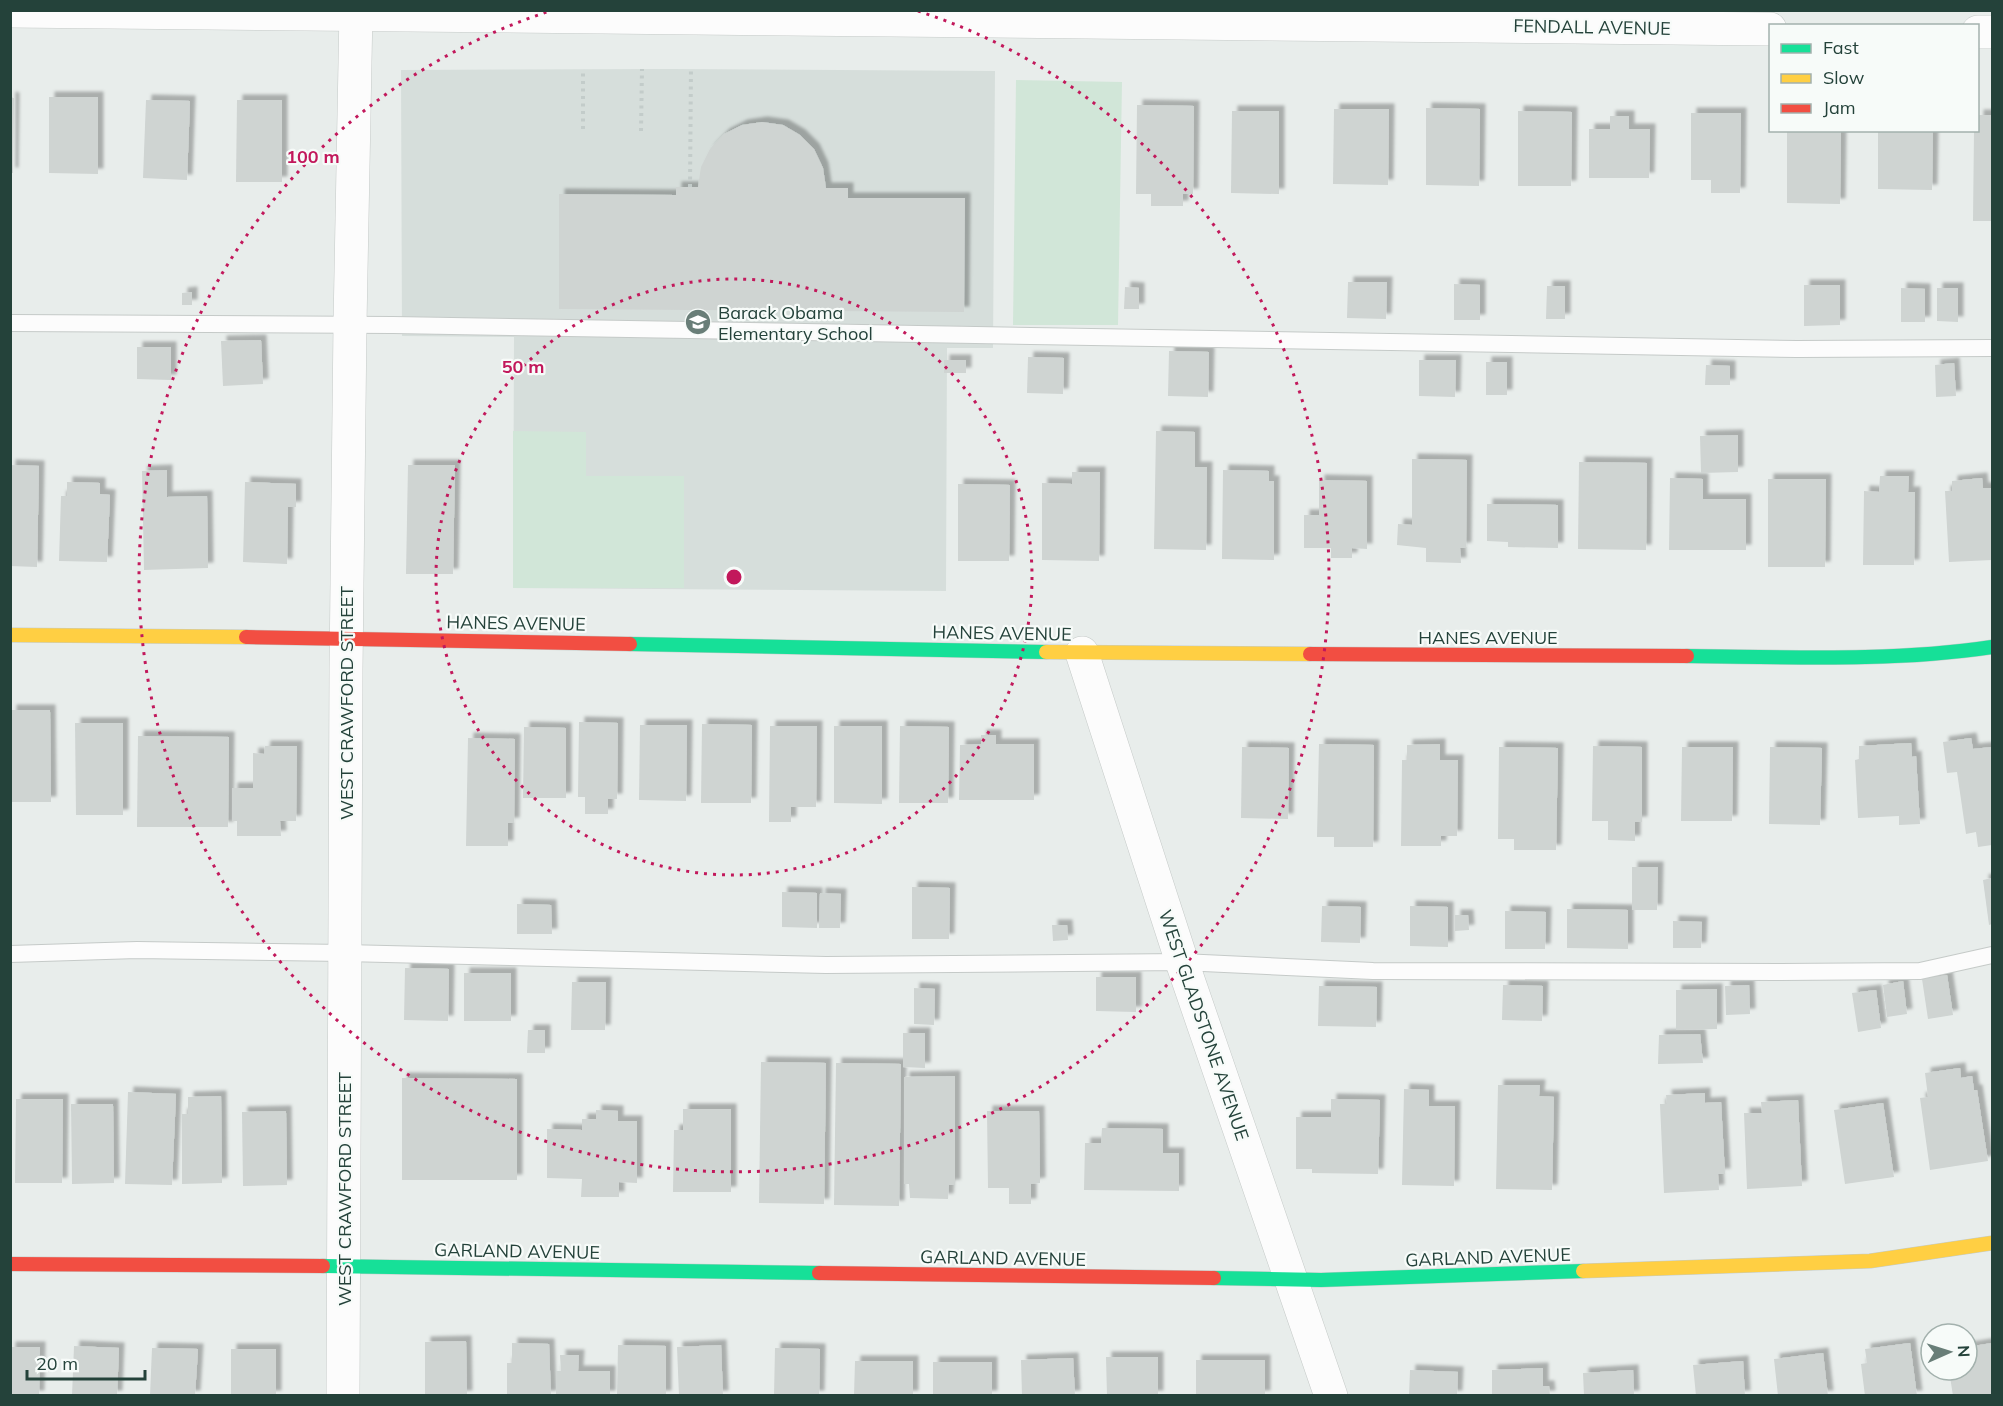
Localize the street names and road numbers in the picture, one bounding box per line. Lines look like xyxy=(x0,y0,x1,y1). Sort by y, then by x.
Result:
street label: FENDALL AVENUE xyxy=(1513,14,1671,40)
street label: WEST CRAWFORD STREET xyxy=(335,586,358,820)
street label: HANES AVENUE xyxy=(446,610,586,636)
street label: HANES AVENUE xyxy=(932,620,1072,646)
street label: HANES AVENUE xyxy=(1418,626,1558,649)
street label: WEST GLADSTONE AVENUE xyxy=(1154,907,1254,1143)
street label: WEST CRAWFORD STREET xyxy=(333,1072,356,1306)
street label: GARLAND AVENUE xyxy=(434,1238,600,1264)
street label: GARLAND AVENUE xyxy=(1405,1243,1571,1271)
street label: GARLAND AVENUE xyxy=(920,1245,1086,1271)

